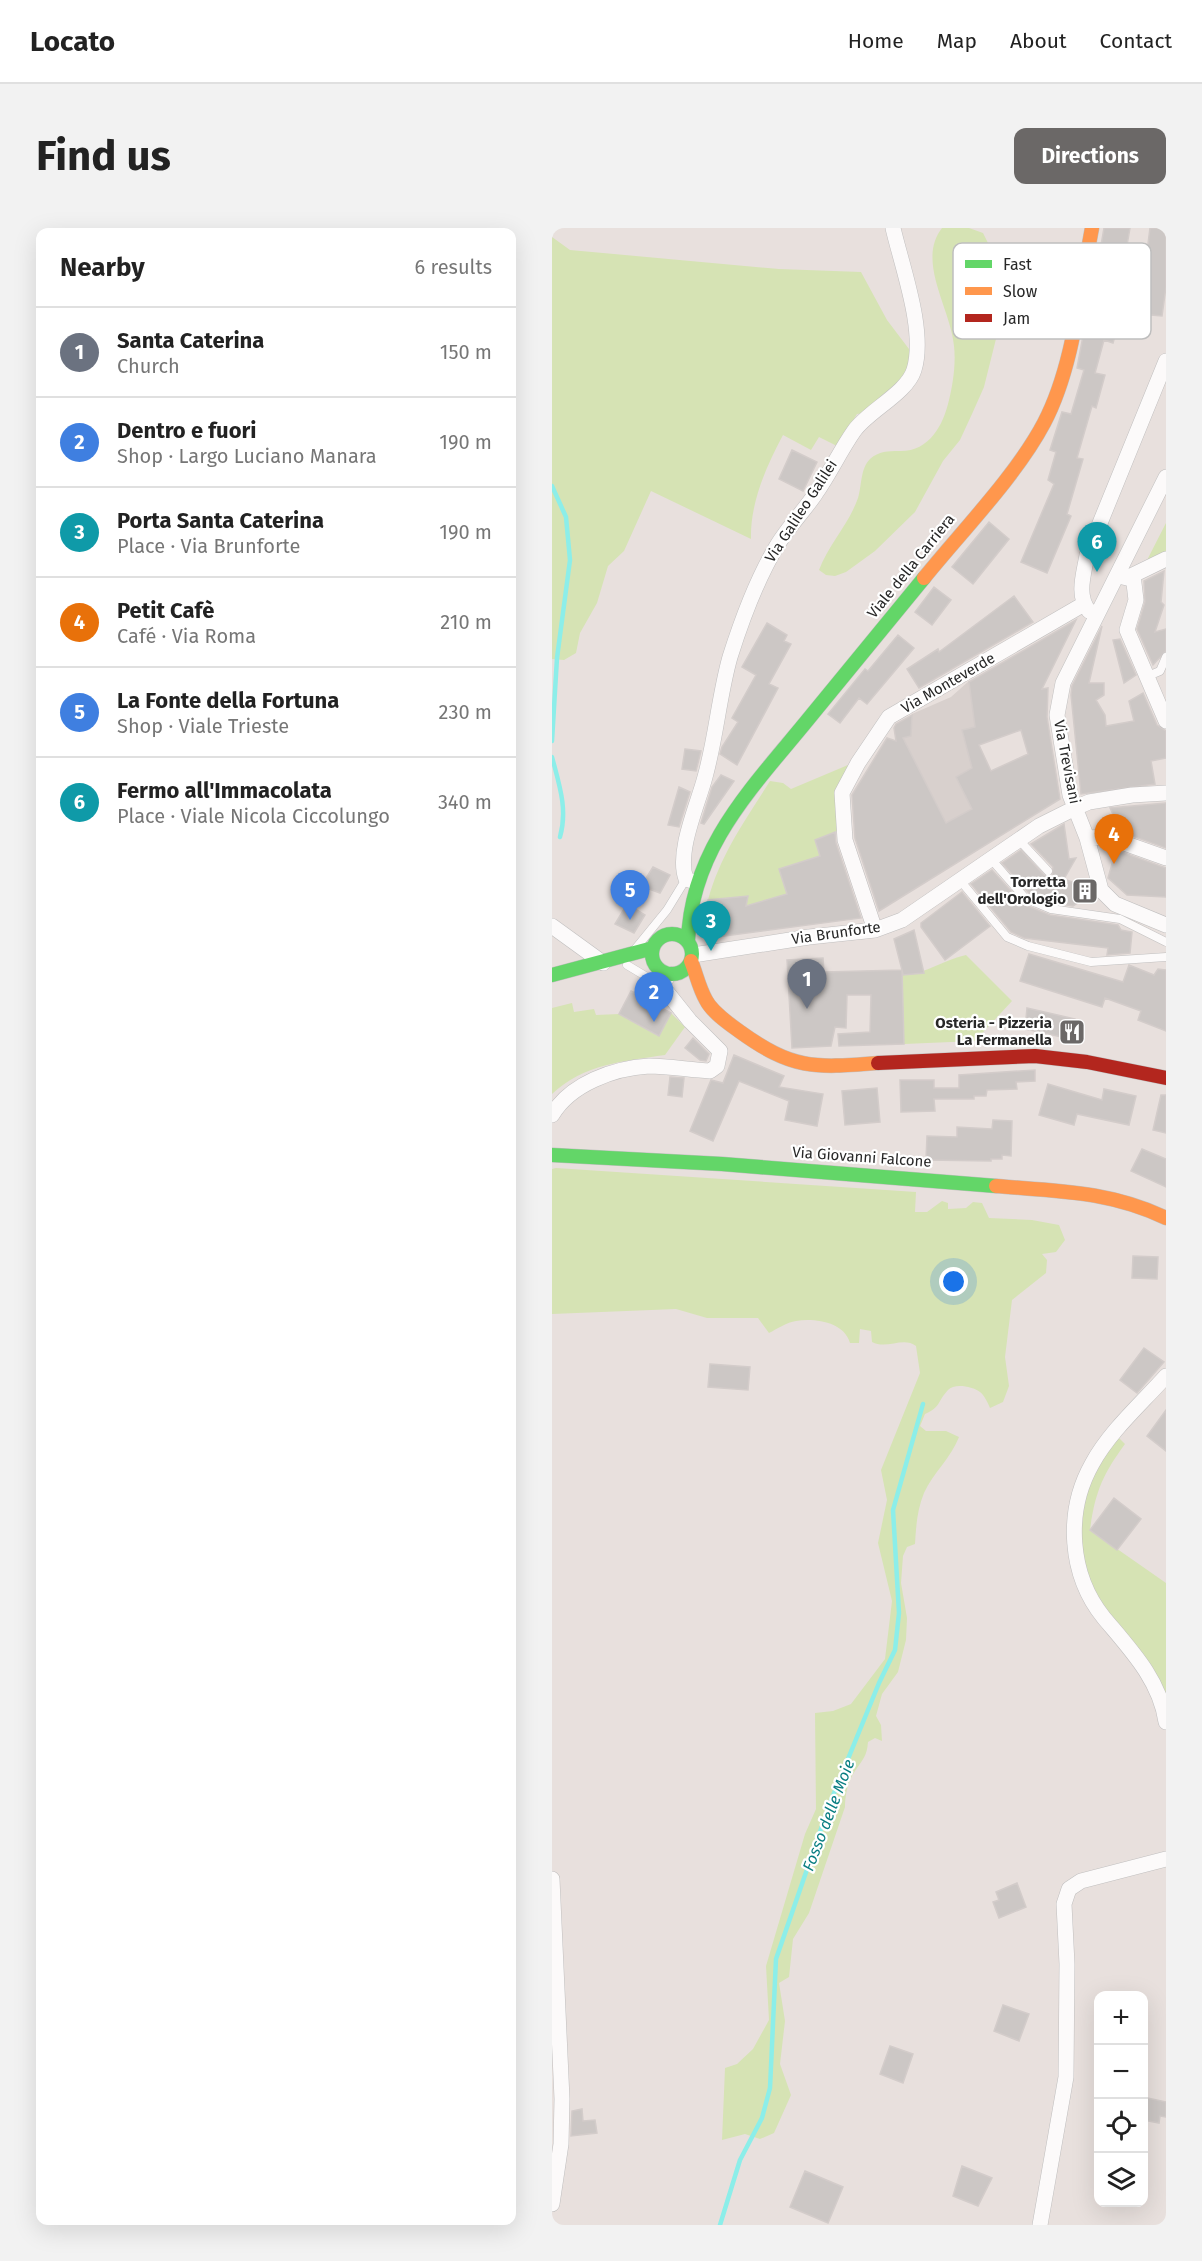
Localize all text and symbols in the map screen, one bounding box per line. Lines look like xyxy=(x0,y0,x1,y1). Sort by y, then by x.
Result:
text: Locato xyxy=(30,25,115,58)
text: Home xyxy=(848,28,904,54)
text: Map xyxy=(937,28,977,54)
text: About xyxy=(1010,28,1067,54)
text: Contact xyxy=(1100,28,1172,54)
button: Directions xyxy=(1014,128,1166,184)
text: Find us xyxy=(36,131,171,181)
legend xyxy=(953,243,1151,339)
text: Nearby xyxy=(60,252,145,283)
text: 6 results xyxy=(415,255,492,279)
text: Fast xyxy=(1003,255,1032,274)
text: Slow xyxy=(1003,282,1038,301)
text: Jam xyxy=(1003,309,1030,328)
text: Santa Caterina xyxy=(117,327,264,354)
text: 1 xyxy=(75,340,84,364)
text: 150 m xyxy=(440,340,492,364)
text: Church xyxy=(117,354,180,378)
text: Dentro e fuori xyxy=(117,417,257,444)
text: 2 xyxy=(74,430,85,454)
text: 190 m xyxy=(439,430,492,454)
text: Shop · Largo Luciano Manara xyxy=(117,444,377,468)
street label: Via Galileo Galilei xyxy=(761,456,841,566)
text: Porta Santa Caterina xyxy=(117,507,324,534)
street label: Viale della Carriera xyxy=(863,510,959,622)
text: 3 xyxy=(74,520,85,544)
text: 190 m xyxy=(439,520,492,544)
pin: 6 xyxy=(1078,522,1116,572)
text: Place · Via Brunforte xyxy=(117,534,300,558)
text: Petit Cafè xyxy=(117,597,214,624)
text: 4 xyxy=(74,610,85,634)
text: 210 m xyxy=(440,610,492,634)
text: Café · Via Roma xyxy=(117,624,256,648)
street label: Via Monteverde xyxy=(898,649,998,717)
text: La Fonte della Fortuna xyxy=(117,687,339,714)
text: 5 xyxy=(74,700,85,724)
text: 230 m xyxy=(439,700,492,724)
text: Shop · Viale Trieste xyxy=(117,714,289,738)
street label: Via Trevisani xyxy=(1050,719,1084,805)
text: Fermo all'Immacolata xyxy=(117,777,332,804)
text: 6 xyxy=(74,790,85,814)
text: 340 m xyxy=(438,790,492,814)
text: Place · Viale Nicola Ciccolungo xyxy=(117,804,390,828)
pin: 4 xyxy=(1094,814,1134,864)
pin: 5 xyxy=(610,870,650,920)
place label: Torretta dell'Orologio xyxy=(977,873,1066,908)
building icon: Torretta dell'Orologio xyxy=(1070,876,1100,906)
pin: 3 xyxy=(692,902,730,951)
street label: Via Brunforte xyxy=(790,918,882,948)
pin: 1 xyxy=(788,960,826,1009)
pin: 2 xyxy=(634,972,674,1022)
place label: Osteria - Pizzeria La Fermanella xyxy=(935,1014,1052,1049)
restaurant icon: Osteria - Pizzeria La Fermanella xyxy=(1057,1017,1087,1047)
street label: Via Giovanni Falcone xyxy=(792,1143,932,1171)
your location xyxy=(939,1267,968,1296)
water label: Fosso delle Moie xyxy=(798,1757,858,1874)
map controls xyxy=(1094,1991,1148,2207)
button: + xyxy=(1094,1991,1148,2045)
button: − xyxy=(1094,2045,1148,2099)
button: locate xyxy=(1094,2099,1148,2153)
button: layers xyxy=(1094,2153,1148,2207)

